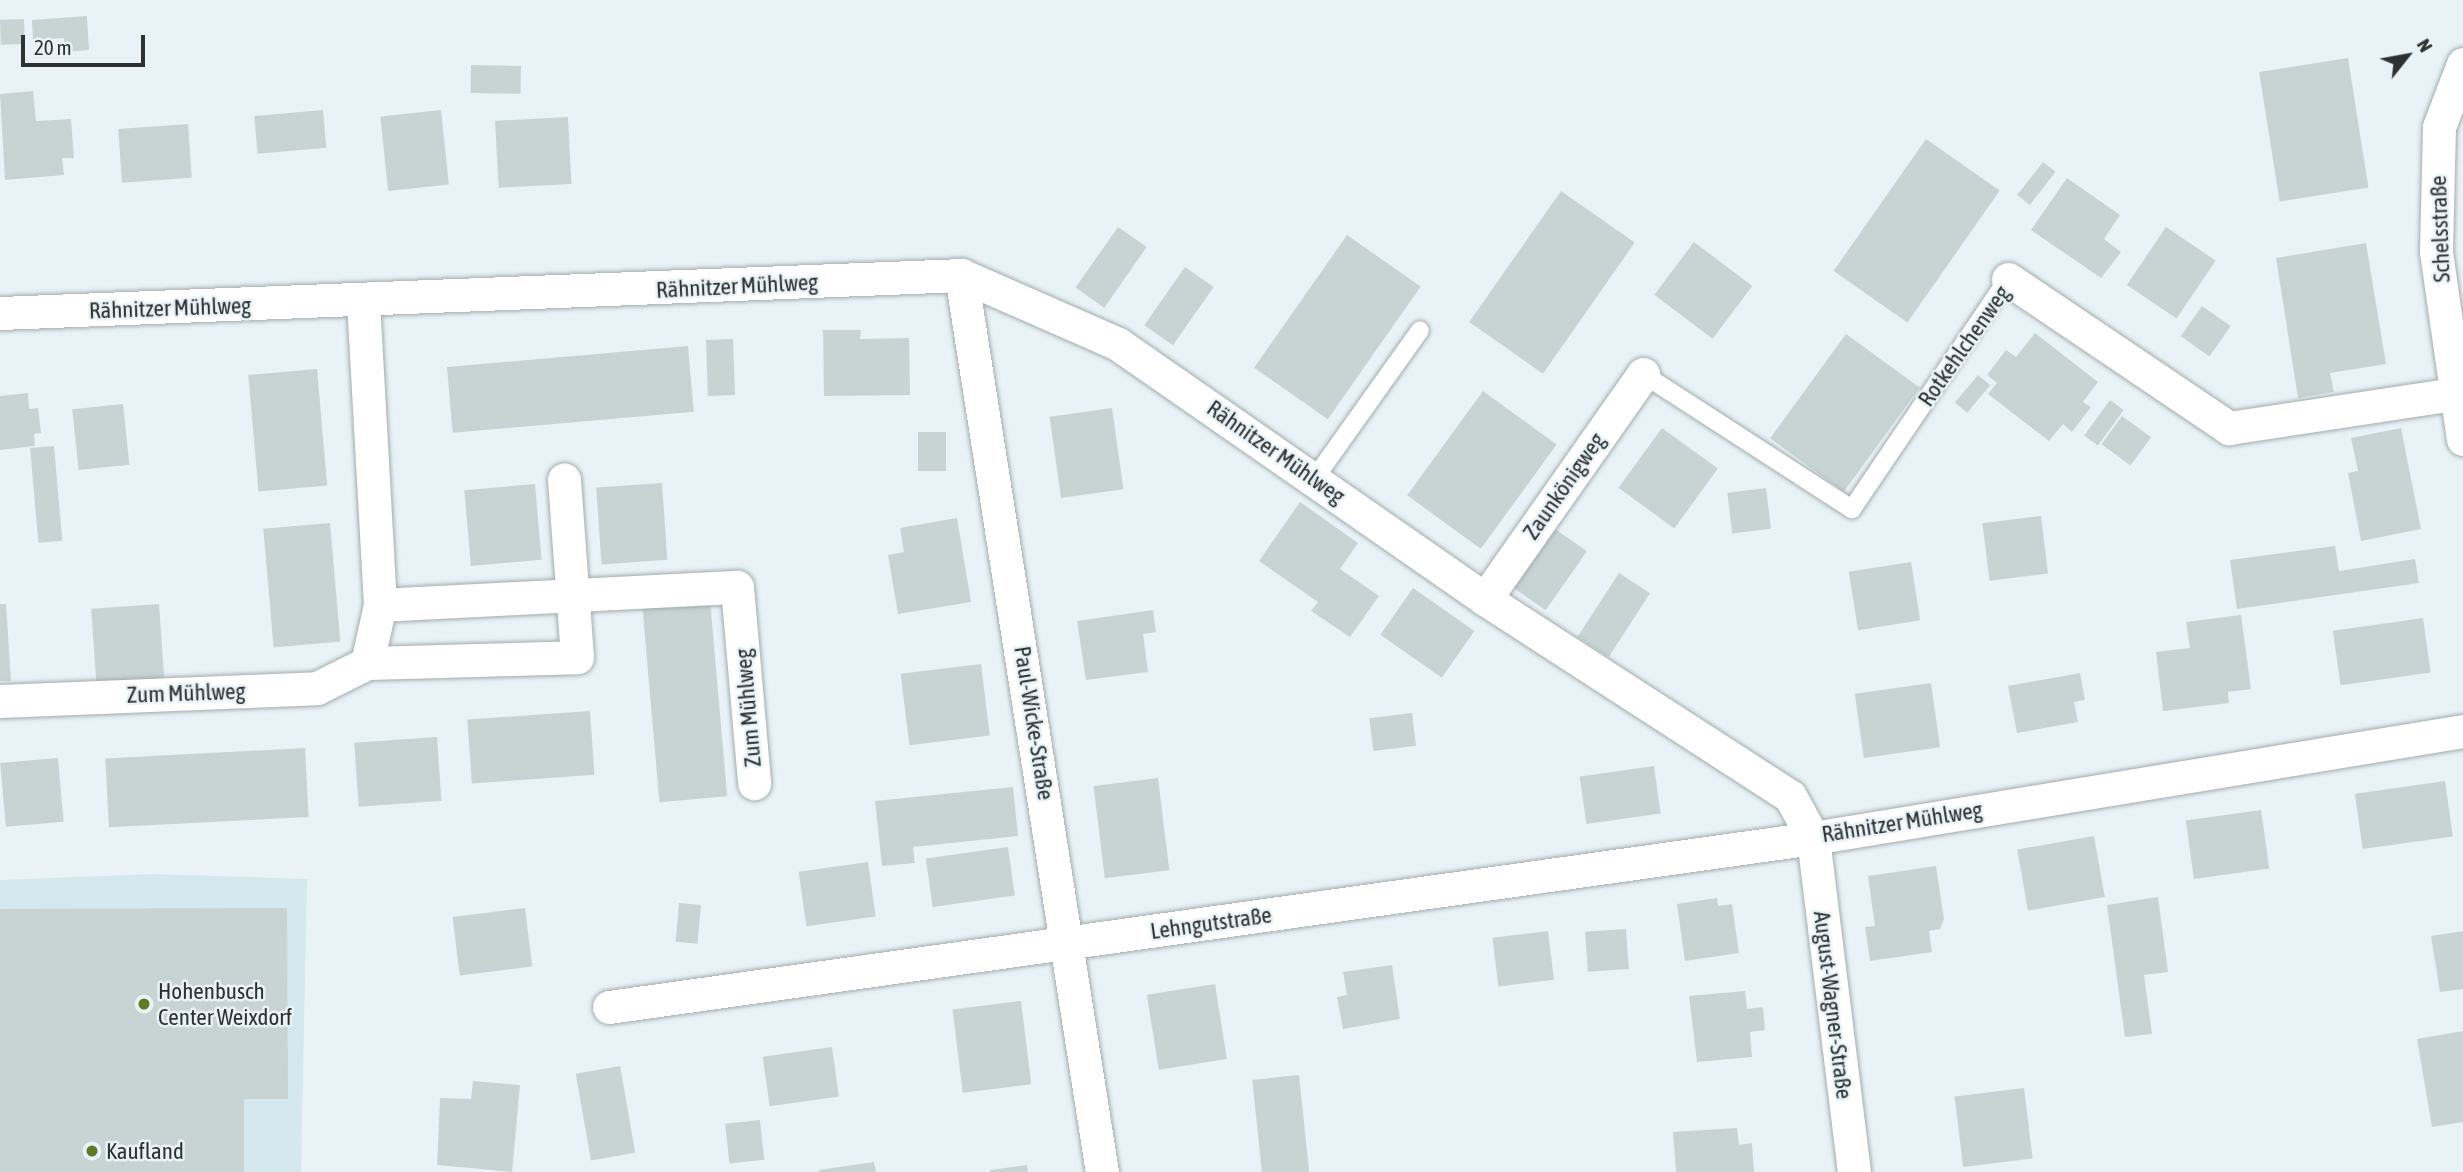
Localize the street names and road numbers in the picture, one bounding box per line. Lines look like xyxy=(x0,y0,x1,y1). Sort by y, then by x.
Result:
street label: Schelsstraße xyxy=(2424,175,2456,283)
street label: Rähnitzer Mühlweg xyxy=(655,268,819,304)
street label: Rotkehlchenweg xyxy=(1912,280,2016,412)
street label: Rähnitzer Mühlweg xyxy=(88,291,252,325)
street label: Rähnitzer Mühlweg xyxy=(1202,394,1350,510)
street label: Zaunkönigweg xyxy=(1517,427,1611,545)
street label: Paul-Wicke-Straße xyxy=(1008,644,1060,802)
street label: Zum Mühlweg xyxy=(729,648,767,768)
street label: Zum Mühlweg xyxy=(126,677,246,709)
street label: Rähnitzer Mühlweg xyxy=(1820,796,1984,848)
street label: Lehngutstraße xyxy=(1149,901,1273,945)
street label: August-Wagner-Straße xyxy=(1808,909,1858,1101)

